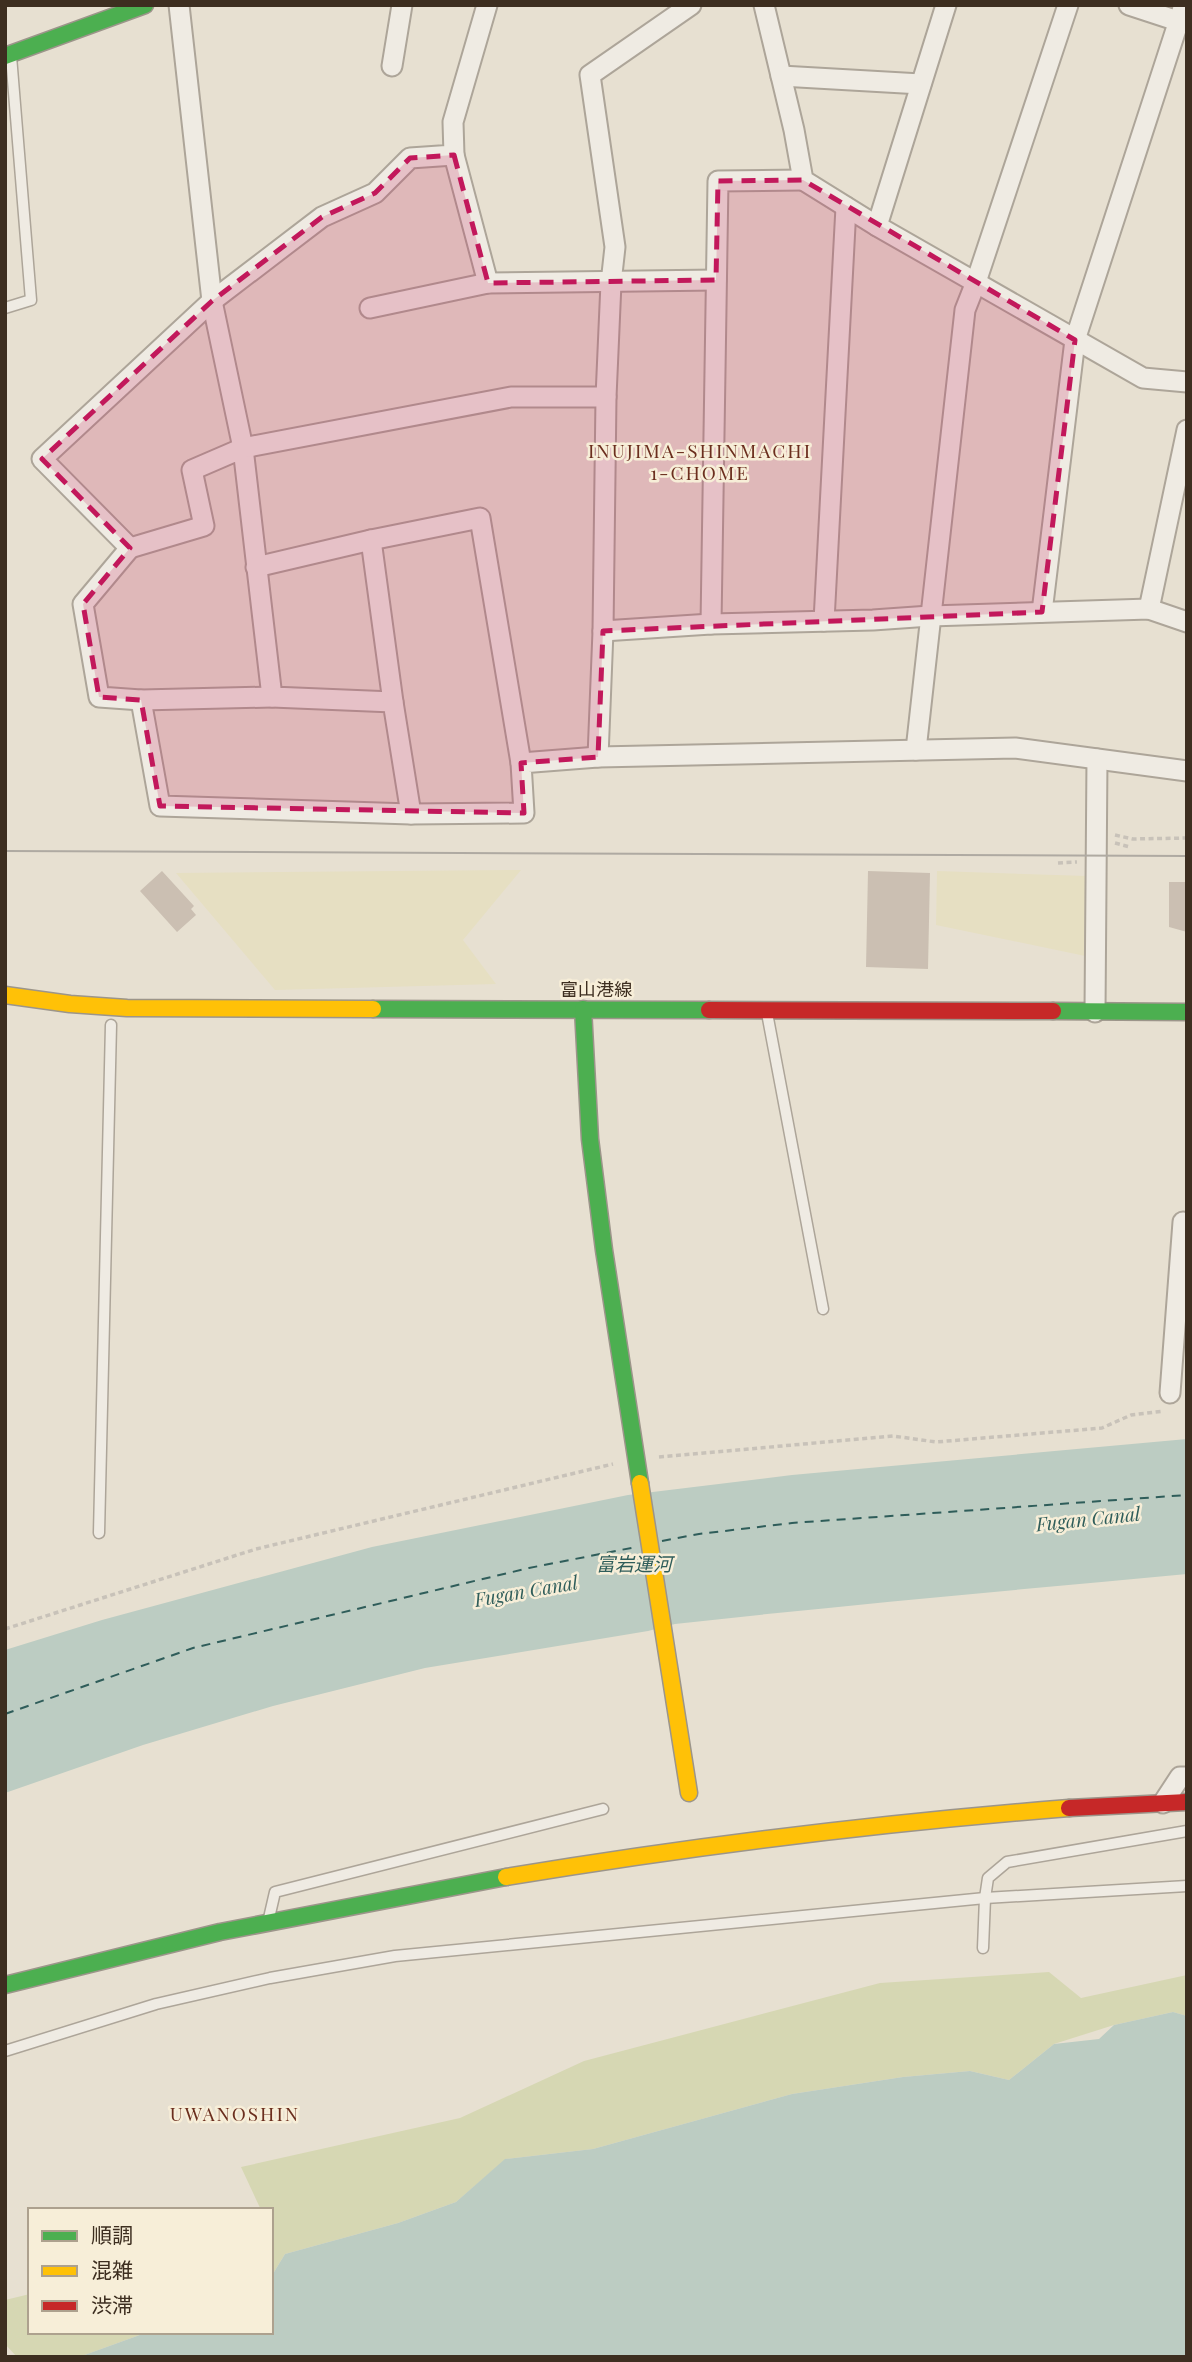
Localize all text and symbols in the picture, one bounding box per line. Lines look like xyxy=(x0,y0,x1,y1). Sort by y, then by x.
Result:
district label: INUJIMA-SHINMACHI 1-CHOME xyxy=(588,437,812,485)
street label: 富山港線 xyxy=(560,977,632,1001)
water label: Fugan Canal xyxy=(1033,1500,1142,1537)
water label: 富岩運河 xyxy=(596,1550,676,1576)
water label: Fugan Canal xyxy=(471,1568,580,1612)
district label: UWANOSHIN xyxy=(170,2100,300,2126)
legend xyxy=(28,2208,273,2334)
text: 順調 xyxy=(91,2220,133,2248)
text: 混雑 xyxy=(91,2255,133,2283)
text: 渋滞 xyxy=(91,2290,133,2318)

